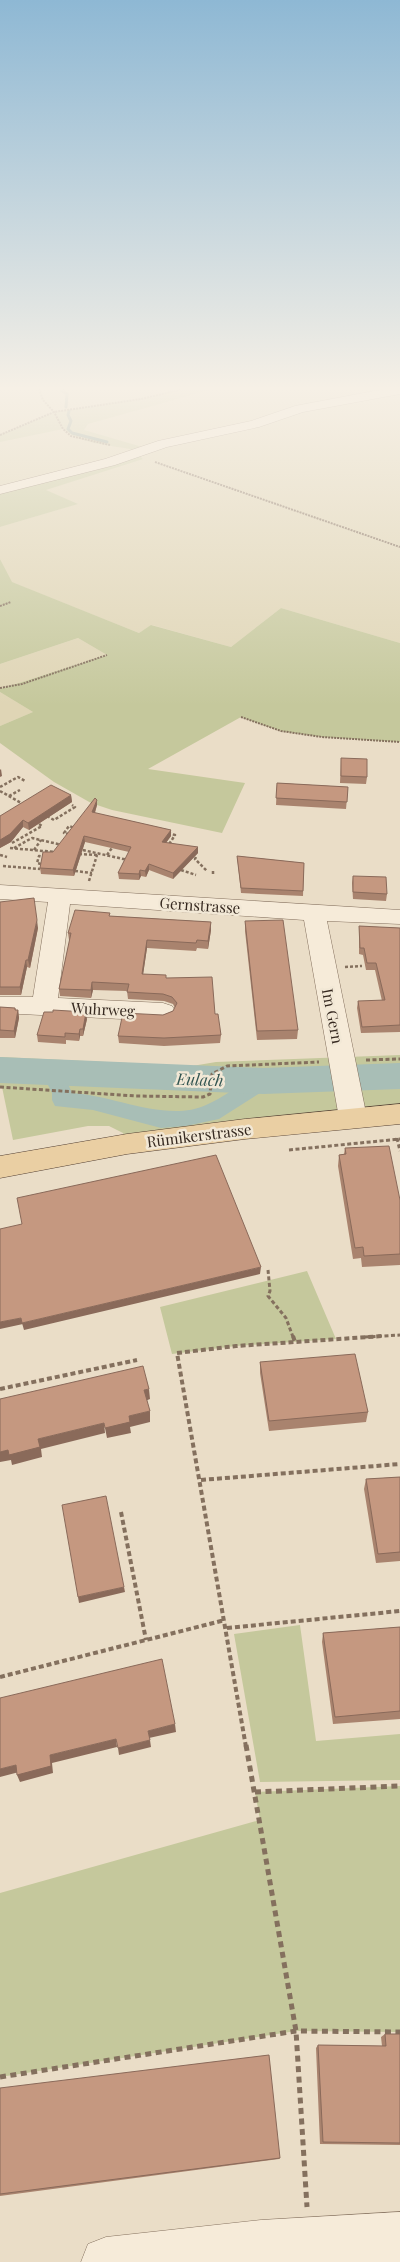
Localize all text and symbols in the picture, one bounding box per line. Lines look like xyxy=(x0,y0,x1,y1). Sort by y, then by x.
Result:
street label: Gernstrasse xyxy=(159,892,241,918)
street label: Im Gern xyxy=(318,987,348,1045)
street label: Wuhrweg xyxy=(69,997,136,1021)
water label: Eulach xyxy=(175,1068,224,1090)
street label: Rümikerstrasse xyxy=(145,1119,253,1151)

